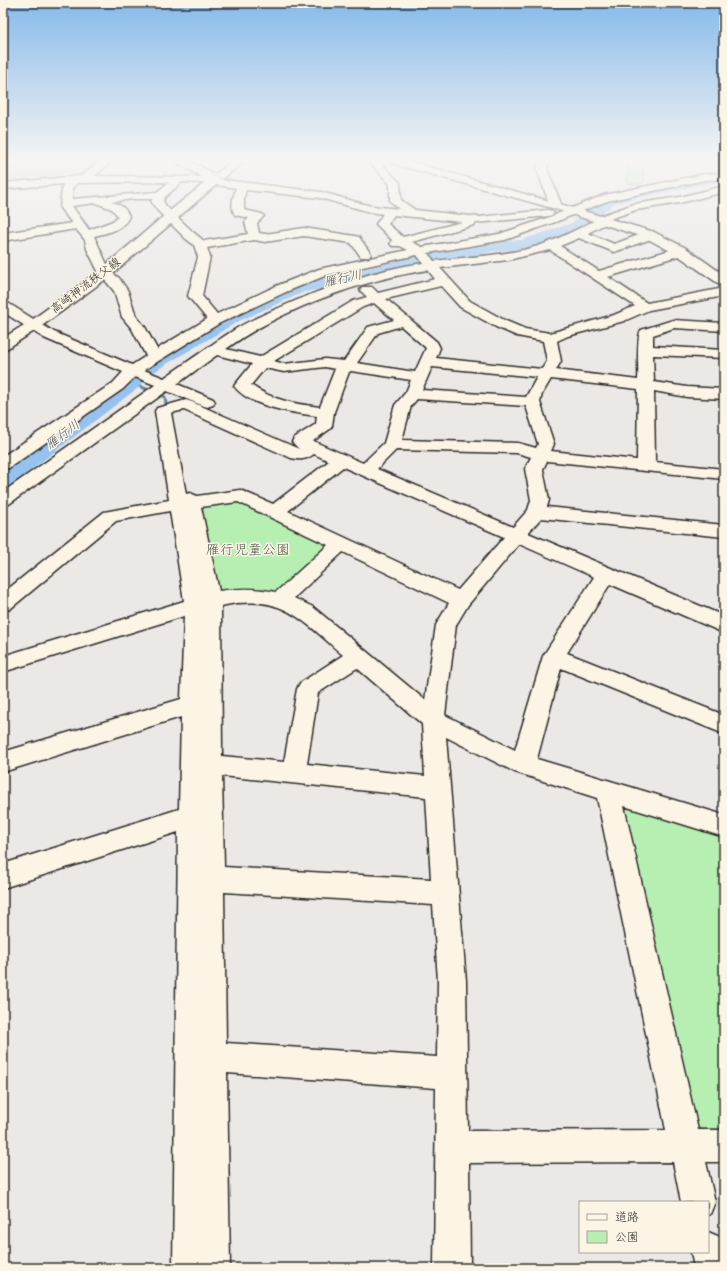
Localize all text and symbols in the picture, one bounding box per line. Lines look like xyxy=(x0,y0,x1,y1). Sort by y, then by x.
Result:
street label: 高崎神流秩父線 xyxy=(47,254,125,318)
water label: 雁行川 xyxy=(322,266,364,292)
water label: 雁行川 xyxy=(42,416,84,454)
park label: 雁行児童公園 xyxy=(206,540,290,561)
legend xyxy=(579,1201,709,1253)
text: 道路 xyxy=(615,1209,639,1227)
text: 公園 xyxy=(615,1229,639,1247)

